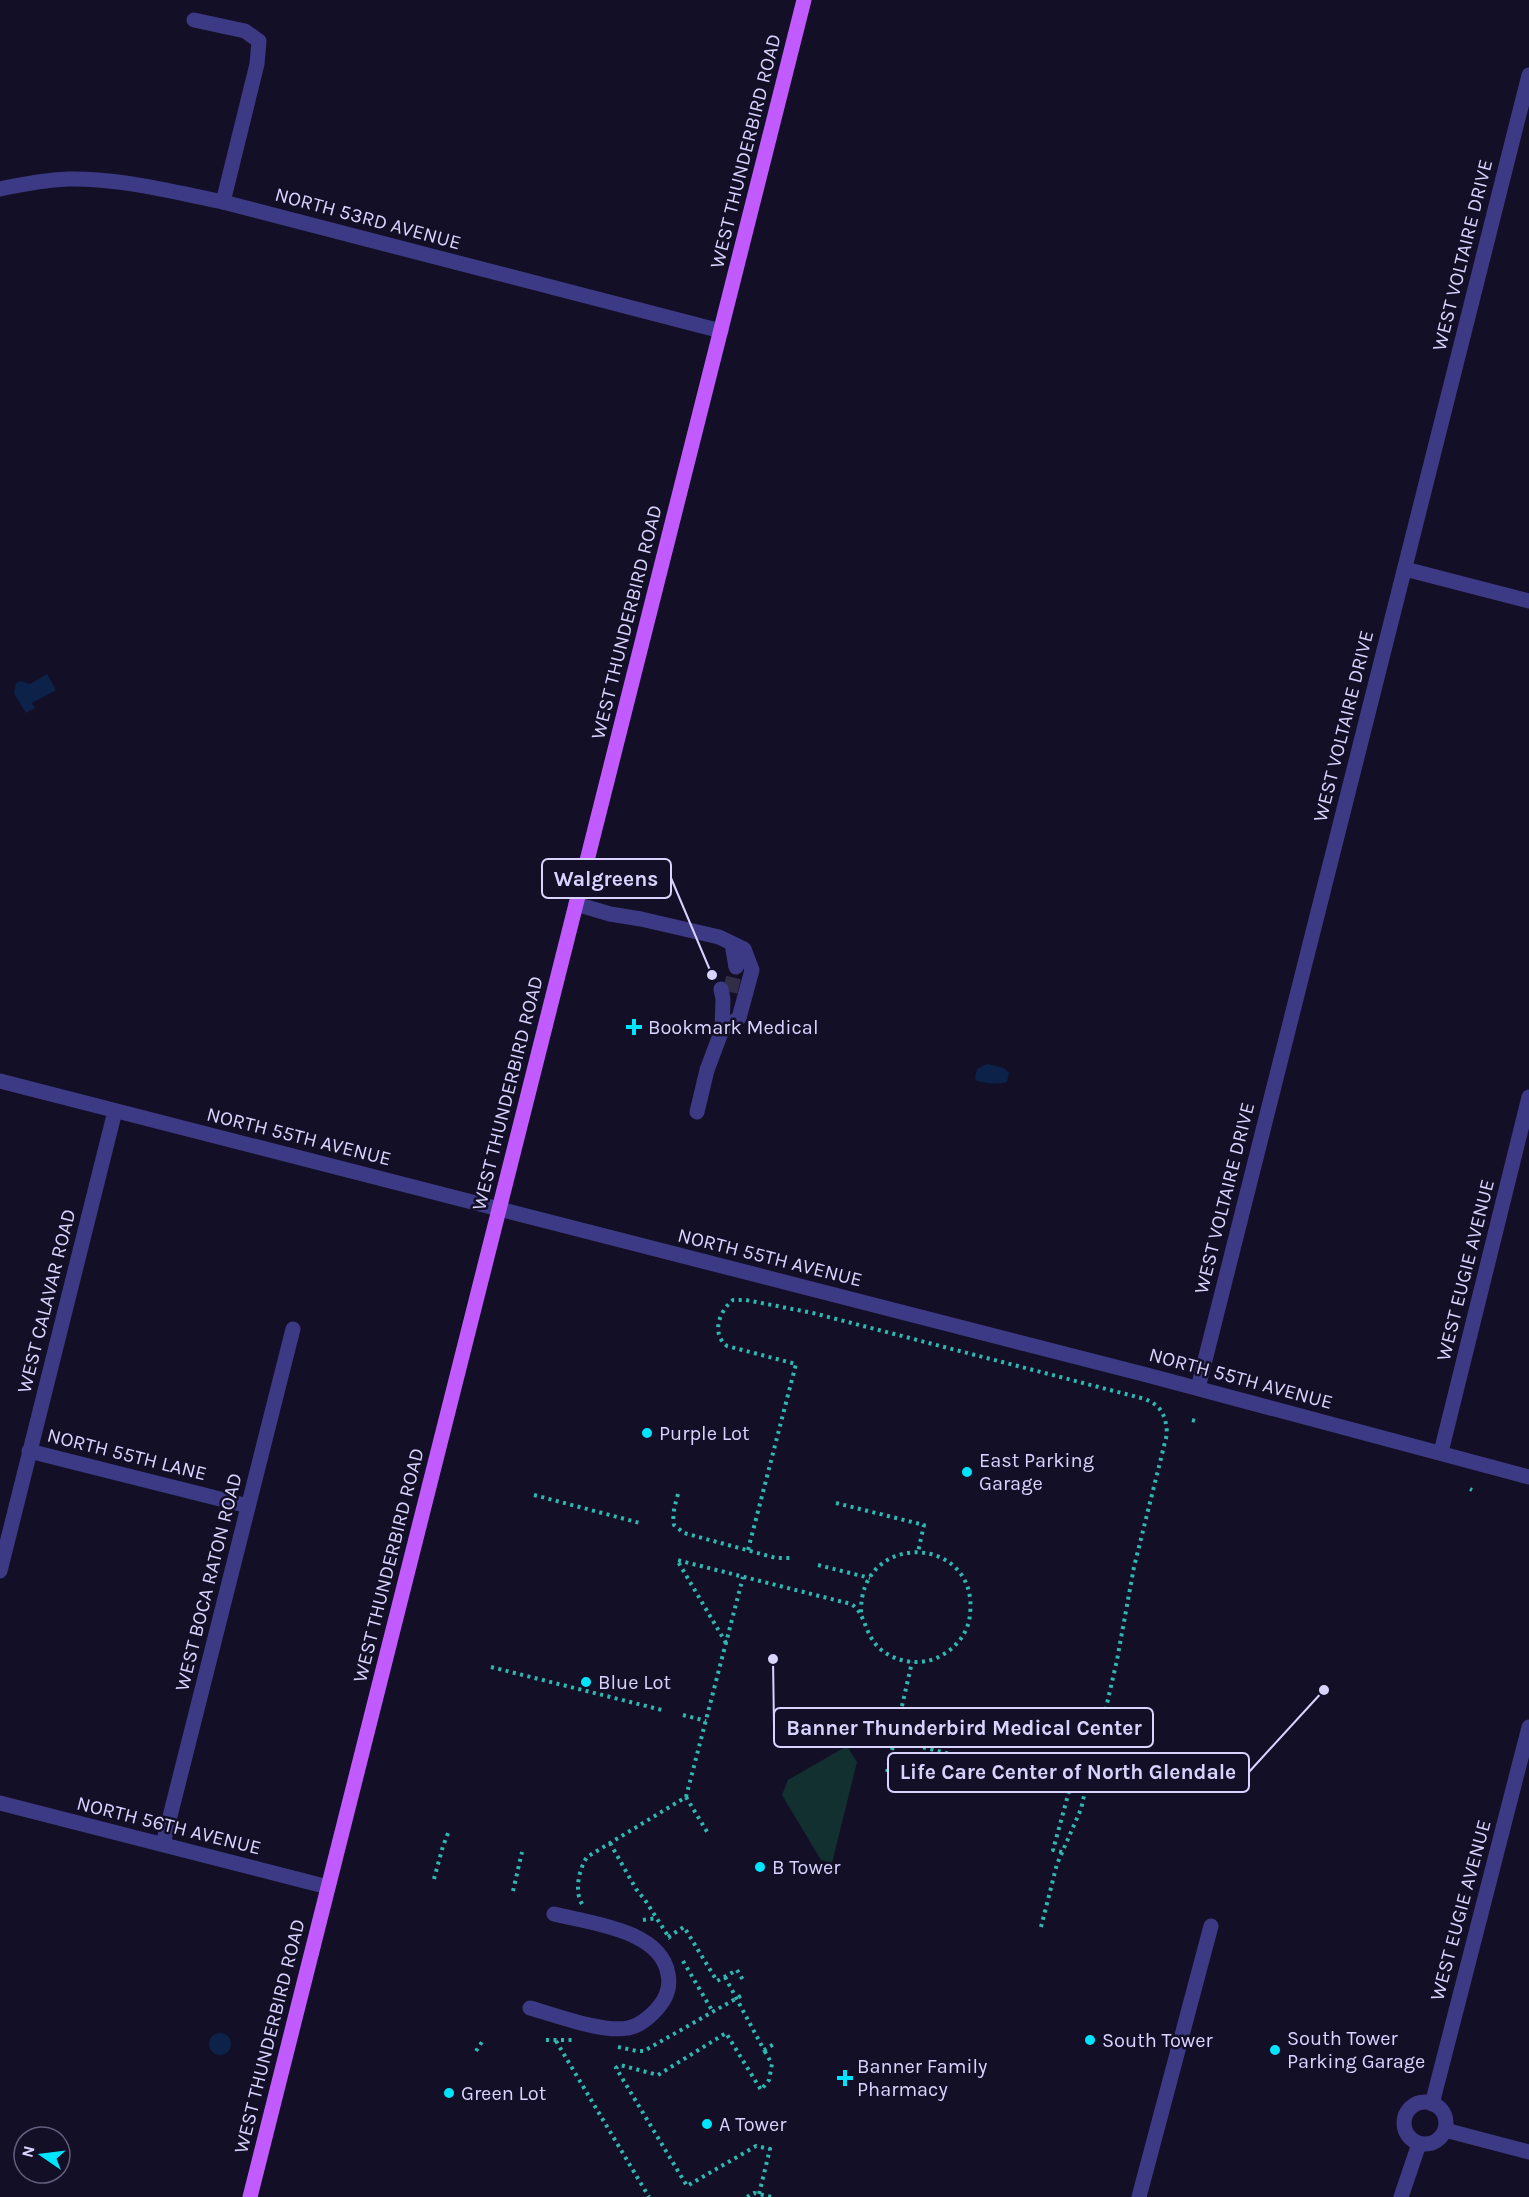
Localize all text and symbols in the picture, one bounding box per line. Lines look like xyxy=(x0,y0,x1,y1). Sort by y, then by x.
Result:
street label: WEST THUNDERBIRD ROAD xyxy=(705,31,786,271)
street label: WEST VOLTAIRE DRIVE xyxy=(1428,157,1497,353)
street label: NORTH 53RD AVENUE xyxy=(272,183,463,254)
street label: WEST THUNDERBIRD ROAD xyxy=(586,502,667,742)
street label: WEST VOLTAIRE DRIVE xyxy=(1309,628,1378,824)
callout: Walgreens xyxy=(542,859,671,898)
text: Walgreens xyxy=(554,867,658,891)
street label: WEST THUNDERBIRD ROAD xyxy=(467,973,548,1213)
place label: Bookmark Medical xyxy=(648,1016,818,1039)
marker: Bookmark Medical xyxy=(625,1018,643,1036)
street label: WEST VOLTAIRE DRIVE xyxy=(1190,1100,1259,1296)
street label: NORTH 55TH AVENUE xyxy=(204,1102,393,1171)
street label: WEST EUGIE AVENUE xyxy=(1432,1177,1499,1363)
street label: WEST CALAVAR ROAD xyxy=(12,1207,80,1396)
street label: NORTH 55TH AVENUE xyxy=(675,1223,864,1292)
street label: NORTH 55TH AVENUE xyxy=(1147,1343,1335,1414)
place label: Purple Lot xyxy=(659,1422,750,1445)
street label: NORTH 55TH LANE xyxy=(45,1424,209,1485)
marker: Purple Lot xyxy=(640,1426,654,1440)
street label: WEST THUNDERBIRD ROAD xyxy=(348,1445,429,1685)
place label: East Parking Garage xyxy=(979,1449,1094,1495)
marker: East Parking Garage xyxy=(960,1465,974,1479)
street label: WEST BOCA RATON ROAD xyxy=(170,1471,247,1694)
place label: Blue Lot xyxy=(598,1671,671,1694)
marker: Blue Lot xyxy=(579,1675,593,1689)
callout: Banner Thunderbird Medical Center xyxy=(774,1708,1153,1747)
text: Banner Thunderbird Medical Center xyxy=(786,1716,1142,1740)
callout: Life Care Center of North Glendale xyxy=(888,1753,1249,1792)
text: Life Care Center of North Glendale xyxy=(900,1760,1236,1784)
street label: NORTH 56TH AVENUE xyxy=(74,1791,263,1860)
street label: WEST EUGIE AVENUE xyxy=(1425,1817,1496,2003)
place label: B Tower xyxy=(772,1856,841,1879)
marker: B Tower xyxy=(753,1860,767,1874)
street label: WEST THUNDERBIRD ROAD xyxy=(229,1916,310,2156)
place label: South Tower Parking Garage xyxy=(1287,2027,1425,2073)
place label: South Tower xyxy=(1102,2029,1214,2052)
marker: South Tower xyxy=(1083,2033,1097,2047)
marker: South Tower Parking Garage xyxy=(1268,2043,1282,2057)
place label: Banner Family Pharmacy xyxy=(857,2055,987,2101)
marker: Banner Family Pharmacy xyxy=(838,2071,852,2085)
place label: Green Lot xyxy=(461,2082,547,2105)
marker: Green Lot xyxy=(442,2086,456,2100)
place label: A Tower xyxy=(719,2113,787,2136)
marker: A Tower xyxy=(700,2117,714,2131)
north arrow xyxy=(12,2125,72,2185)
text: N xyxy=(17,2144,39,2159)

